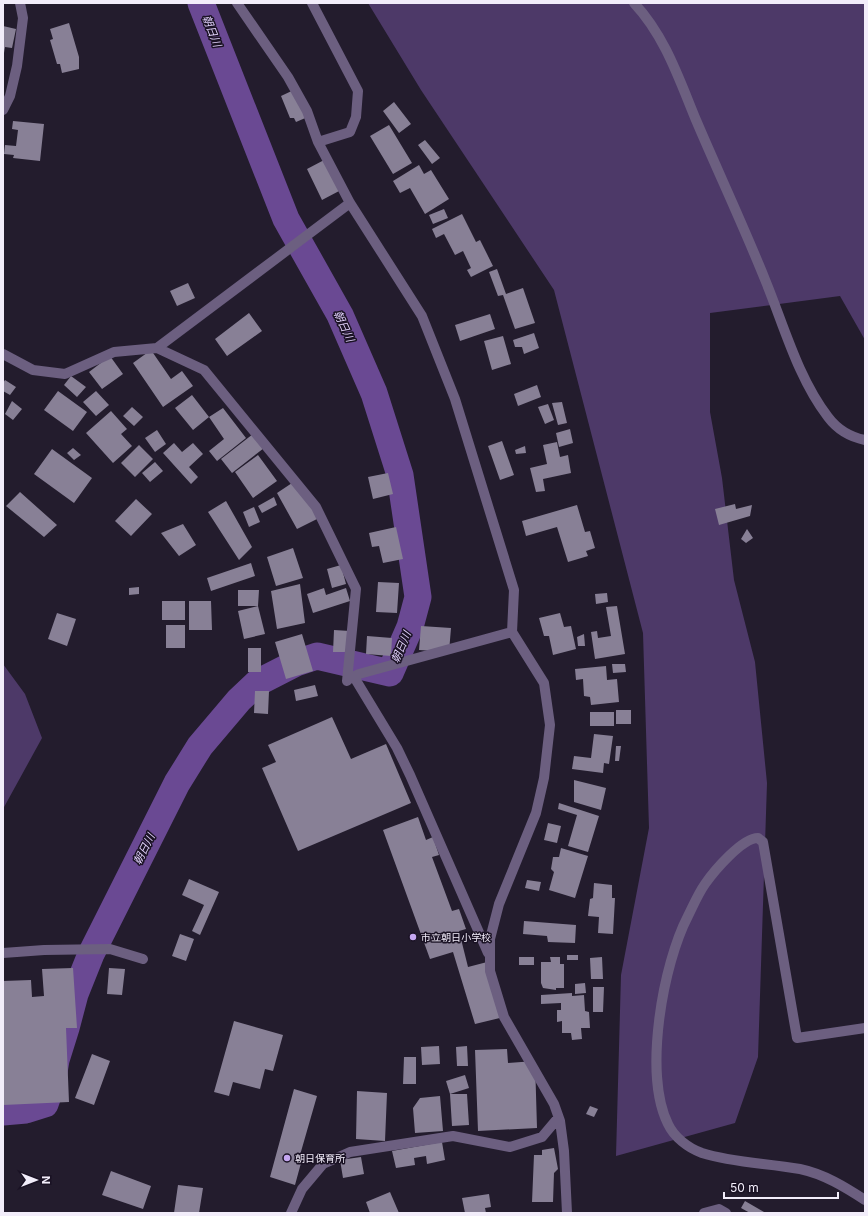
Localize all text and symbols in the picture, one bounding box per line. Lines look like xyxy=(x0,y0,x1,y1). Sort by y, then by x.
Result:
water label: 朝日川 xyxy=(200,13,225,50)
water label: 朝日川 xyxy=(331,308,358,345)
water label: 朝日川 xyxy=(388,628,414,665)
water label: 朝日川 xyxy=(130,830,158,867)
place label: 市立朝日小学校 xyxy=(421,931,491,943)
marker: 市立朝日小学校 xyxy=(408,932,418,942)
place label: 朝日保育所 xyxy=(295,1152,345,1164)
marker: 朝日保育所 xyxy=(282,1153,292,1163)
north arrow xyxy=(16,1160,56,1200)
scale bar xyxy=(724,1174,838,1200)
text: N xyxy=(39,1176,53,1184)
text: 50 m xyxy=(730,1180,759,1195)

